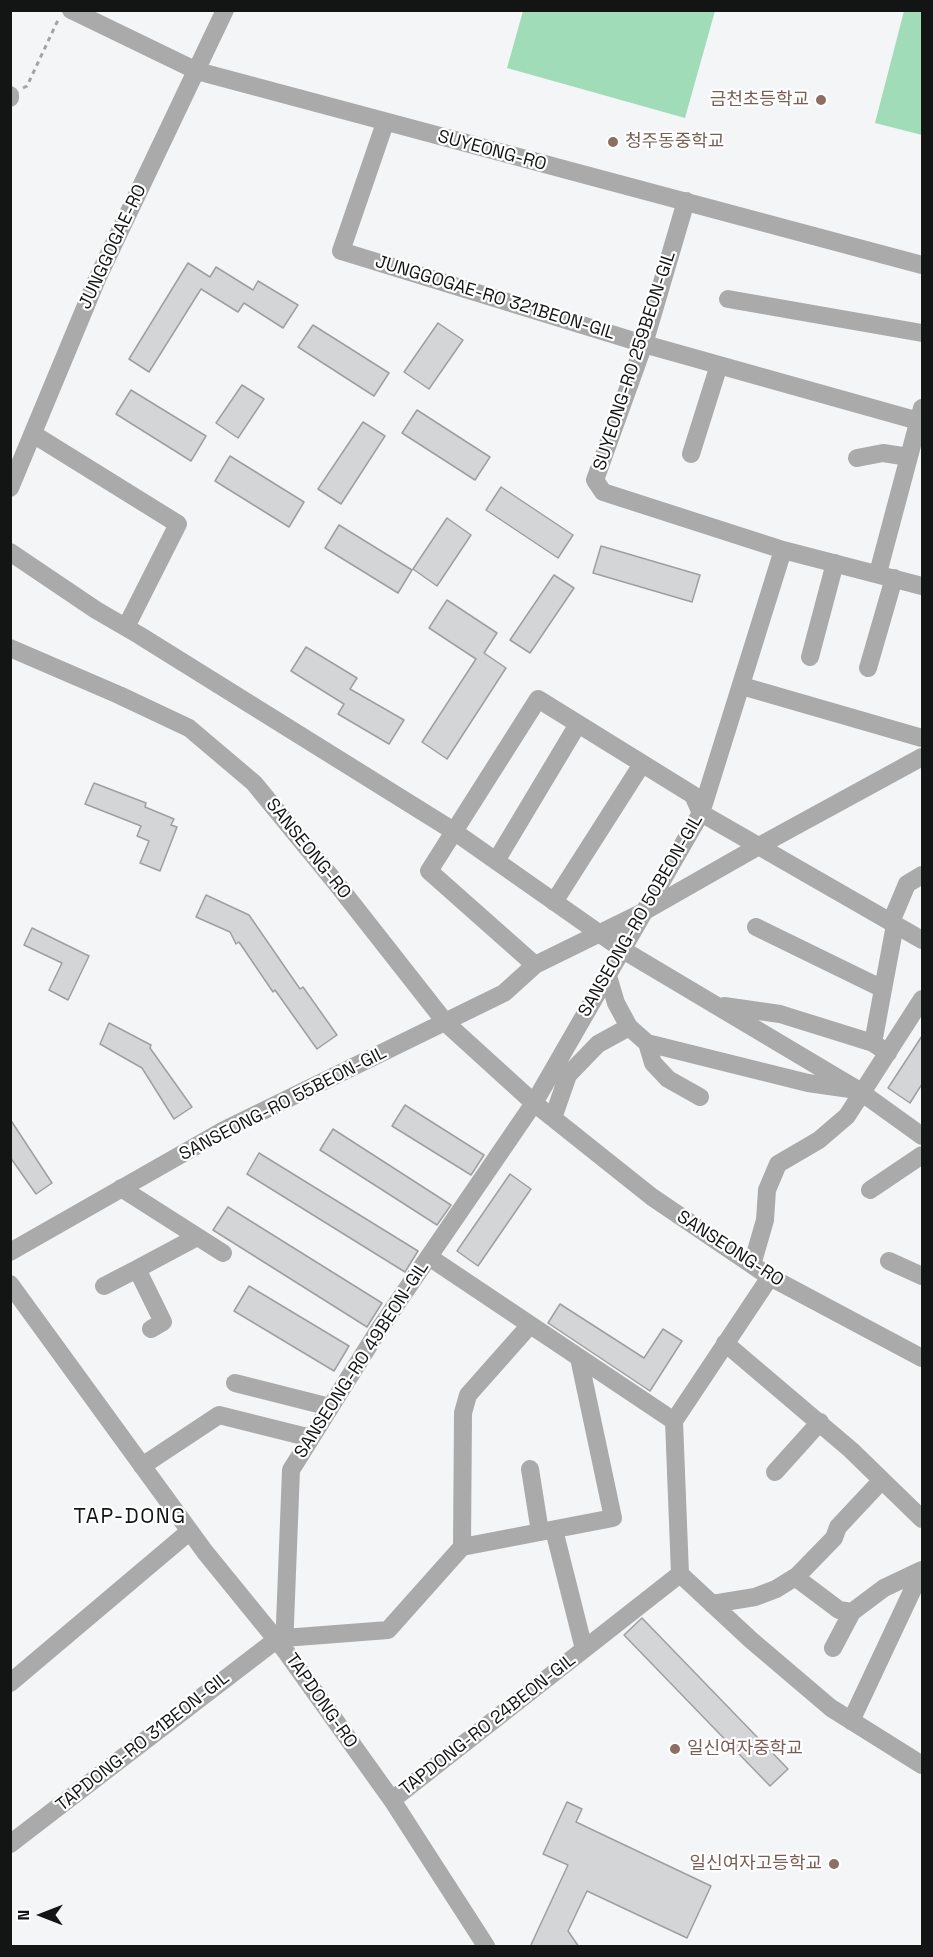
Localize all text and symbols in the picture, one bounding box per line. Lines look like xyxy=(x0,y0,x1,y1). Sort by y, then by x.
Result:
place label: 금천초등학교 xyxy=(710,89,809,111)
marker: 금천초등학교 xyxy=(814,93,828,107)
street label: SUYEONG-RO xyxy=(435,126,549,176)
place label: 청주동중학교 xyxy=(625,131,724,153)
marker: 청주동중학교 xyxy=(606,135,620,149)
street label: JUNGGOGAE-RO xyxy=(75,181,151,313)
street label: SUYEONG-RO 259BEON-GIL xyxy=(589,249,681,473)
street label: JUNGGOGAE-RO 321BEON-GIL xyxy=(373,251,617,345)
street label: SANSEONG-RO xyxy=(261,794,355,904)
street label: SANSEONG-RO 50BEON-GIL xyxy=(574,811,708,1021)
street label: SANSEONG-RO 55BEON-GIL xyxy=(176,1042,390,1166)
street label: SANSEONG-RO xyxy=(673,1206,787,1292)
street label: SANSEONG-RO 49BEON-GIL xyxy=(290,1258,434,1462)
district label: TAP-DONG xyxy=(73,1504,187,1530)
street label: TAPDONG-RO xyxy=(280,1649,362,1753)
street label: TAPDONG-RO 24BEON-GIL xyxy=(396,1650,580,1800)
street label: TAPDONG-RO 31BEON-GIL xyxy=(52,1668,234,1816)
place label: 일신여자중학교 xyxy=(687,1738,803,1760)
marker: 일신여자중학교 xyxy=(668,1742,682,1756)
place label: 일신여자고등학교 xyxy=(690,1853,822,1875)
marker: 일신여자고등학교 xyxy=(827,1857,841,1871)
north arrow xyxy=(12,1885,72,1945)
text: N xyxy=(13,1910,34,1920)

